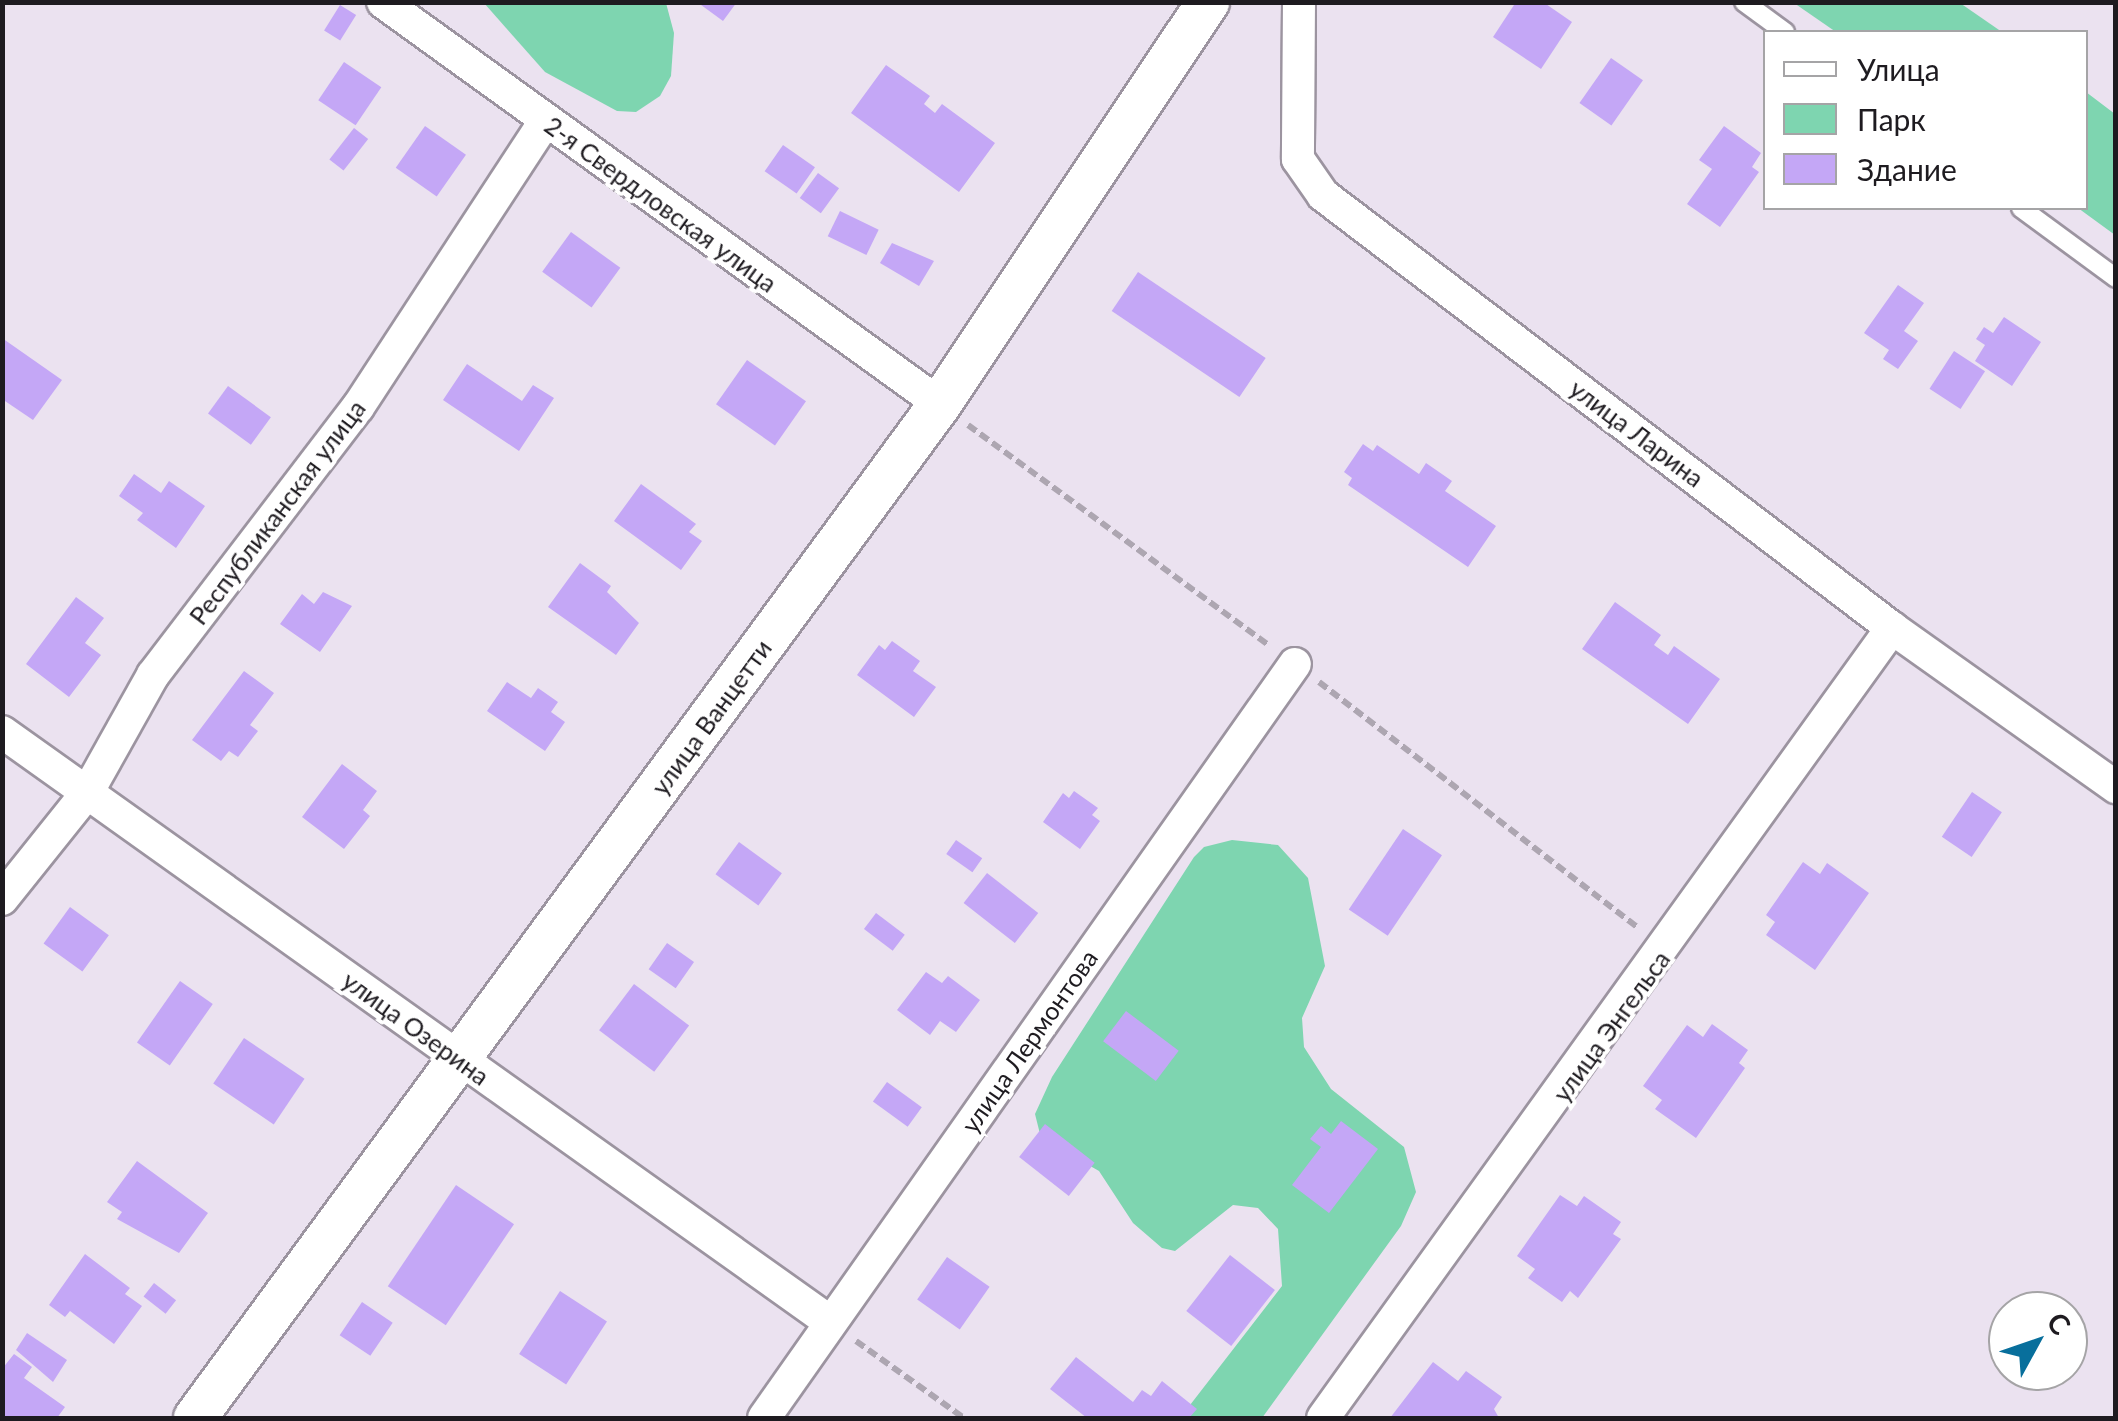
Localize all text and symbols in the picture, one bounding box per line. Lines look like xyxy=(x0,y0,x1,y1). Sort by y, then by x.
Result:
legend xyxy=(1763,30,2088,210)
text: Улица xyxy=(1857,51,1940,87)
text: Парк xyxy=(1857,101,1926,137)
street label: 2-я Свердловская улица xyxy=(539,110,783,298)
text: Здание xyxy=(1857,151,1957,187)
street label: улица Ларина xyxy=(1564,373,1710,493)
street label: Республиканская улица xyxy=(183,394,371,630)
street label: улица Ванцетти xyxy=(645,633,777,801)
street label: улица Лермонтова xyxy=(955,944,1103,1138)
street label: улица Энгельса xyxy=(1546,945,1676,1107)
street label: улица Озерина xyxy=(337,965,495,1091)
north arrow xyxy=(1988,1291,2088,1391)
text: С xyxy=(2040,1305,2078,1341)

